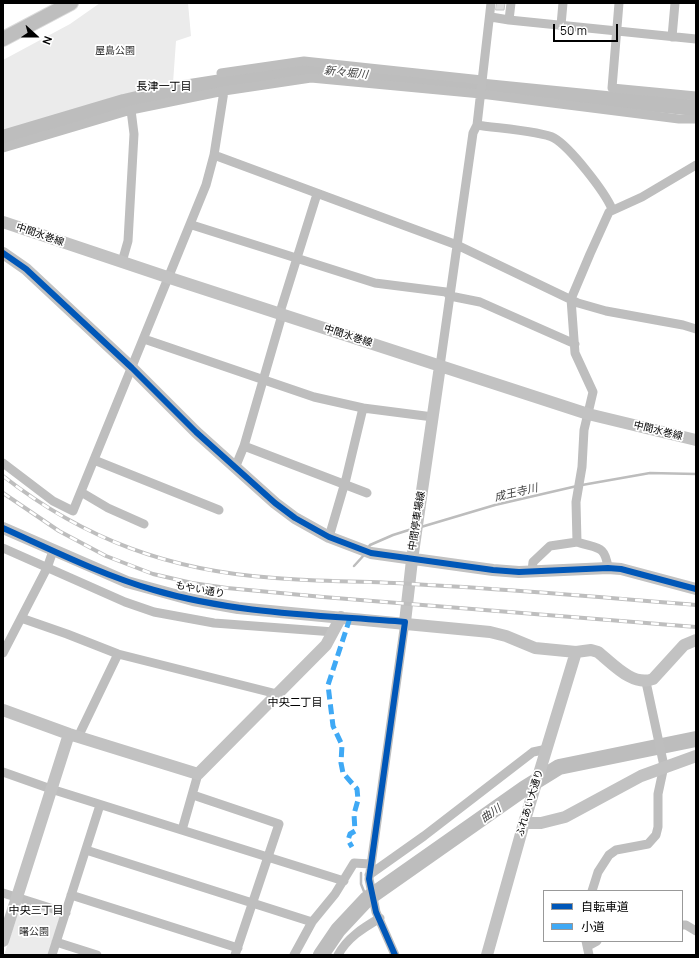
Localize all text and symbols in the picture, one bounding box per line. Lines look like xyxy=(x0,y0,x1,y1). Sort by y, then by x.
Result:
north arrow xyxy=(16,16,56,56)
scale bar xyxy=(555,16,620,42)
text: 50 m xyxy=(560,22,587,39)
text: N xyxy=(39,34,56,47)
park label: 屋島公園 xyxy=(95,45,135,57)
water label: 新々堀川 xyxy=(323,64,369,82)
district label: 長津一丁目 xyxy=(137,80,191,94)
street label: 中間水巻線 xyxy=(14,221,66,249)
street label: 中間水巻線 xyxy=(322,323,374,349)
street label: 中間水巻線 xyxy=(632,419,684,443)
water label: 成王寺川 xyxy=(493,482,539,504)
street label: 中間停車場線 xyxy=(406,490,428,552)
street label: もやい通り xyxy=(174,579,226,601)
district label: 中央二丁目 xyxy=(268,696,322,710)
street label: ふれあい大通り xyxy=(514,768,546,838)
water label: 曲川 xyxy=(478,802,504,826)
legend xyxy=(543,890,683,942)
text: 自転車道 xyxy=(581,898,629,915)
district label: 中央三丁目 xyxy=(9,904,63,918)
text: 小道 xyxy=(581,918,605,935)
park label: 曙公園 xyxy=(19,926,49,938)

